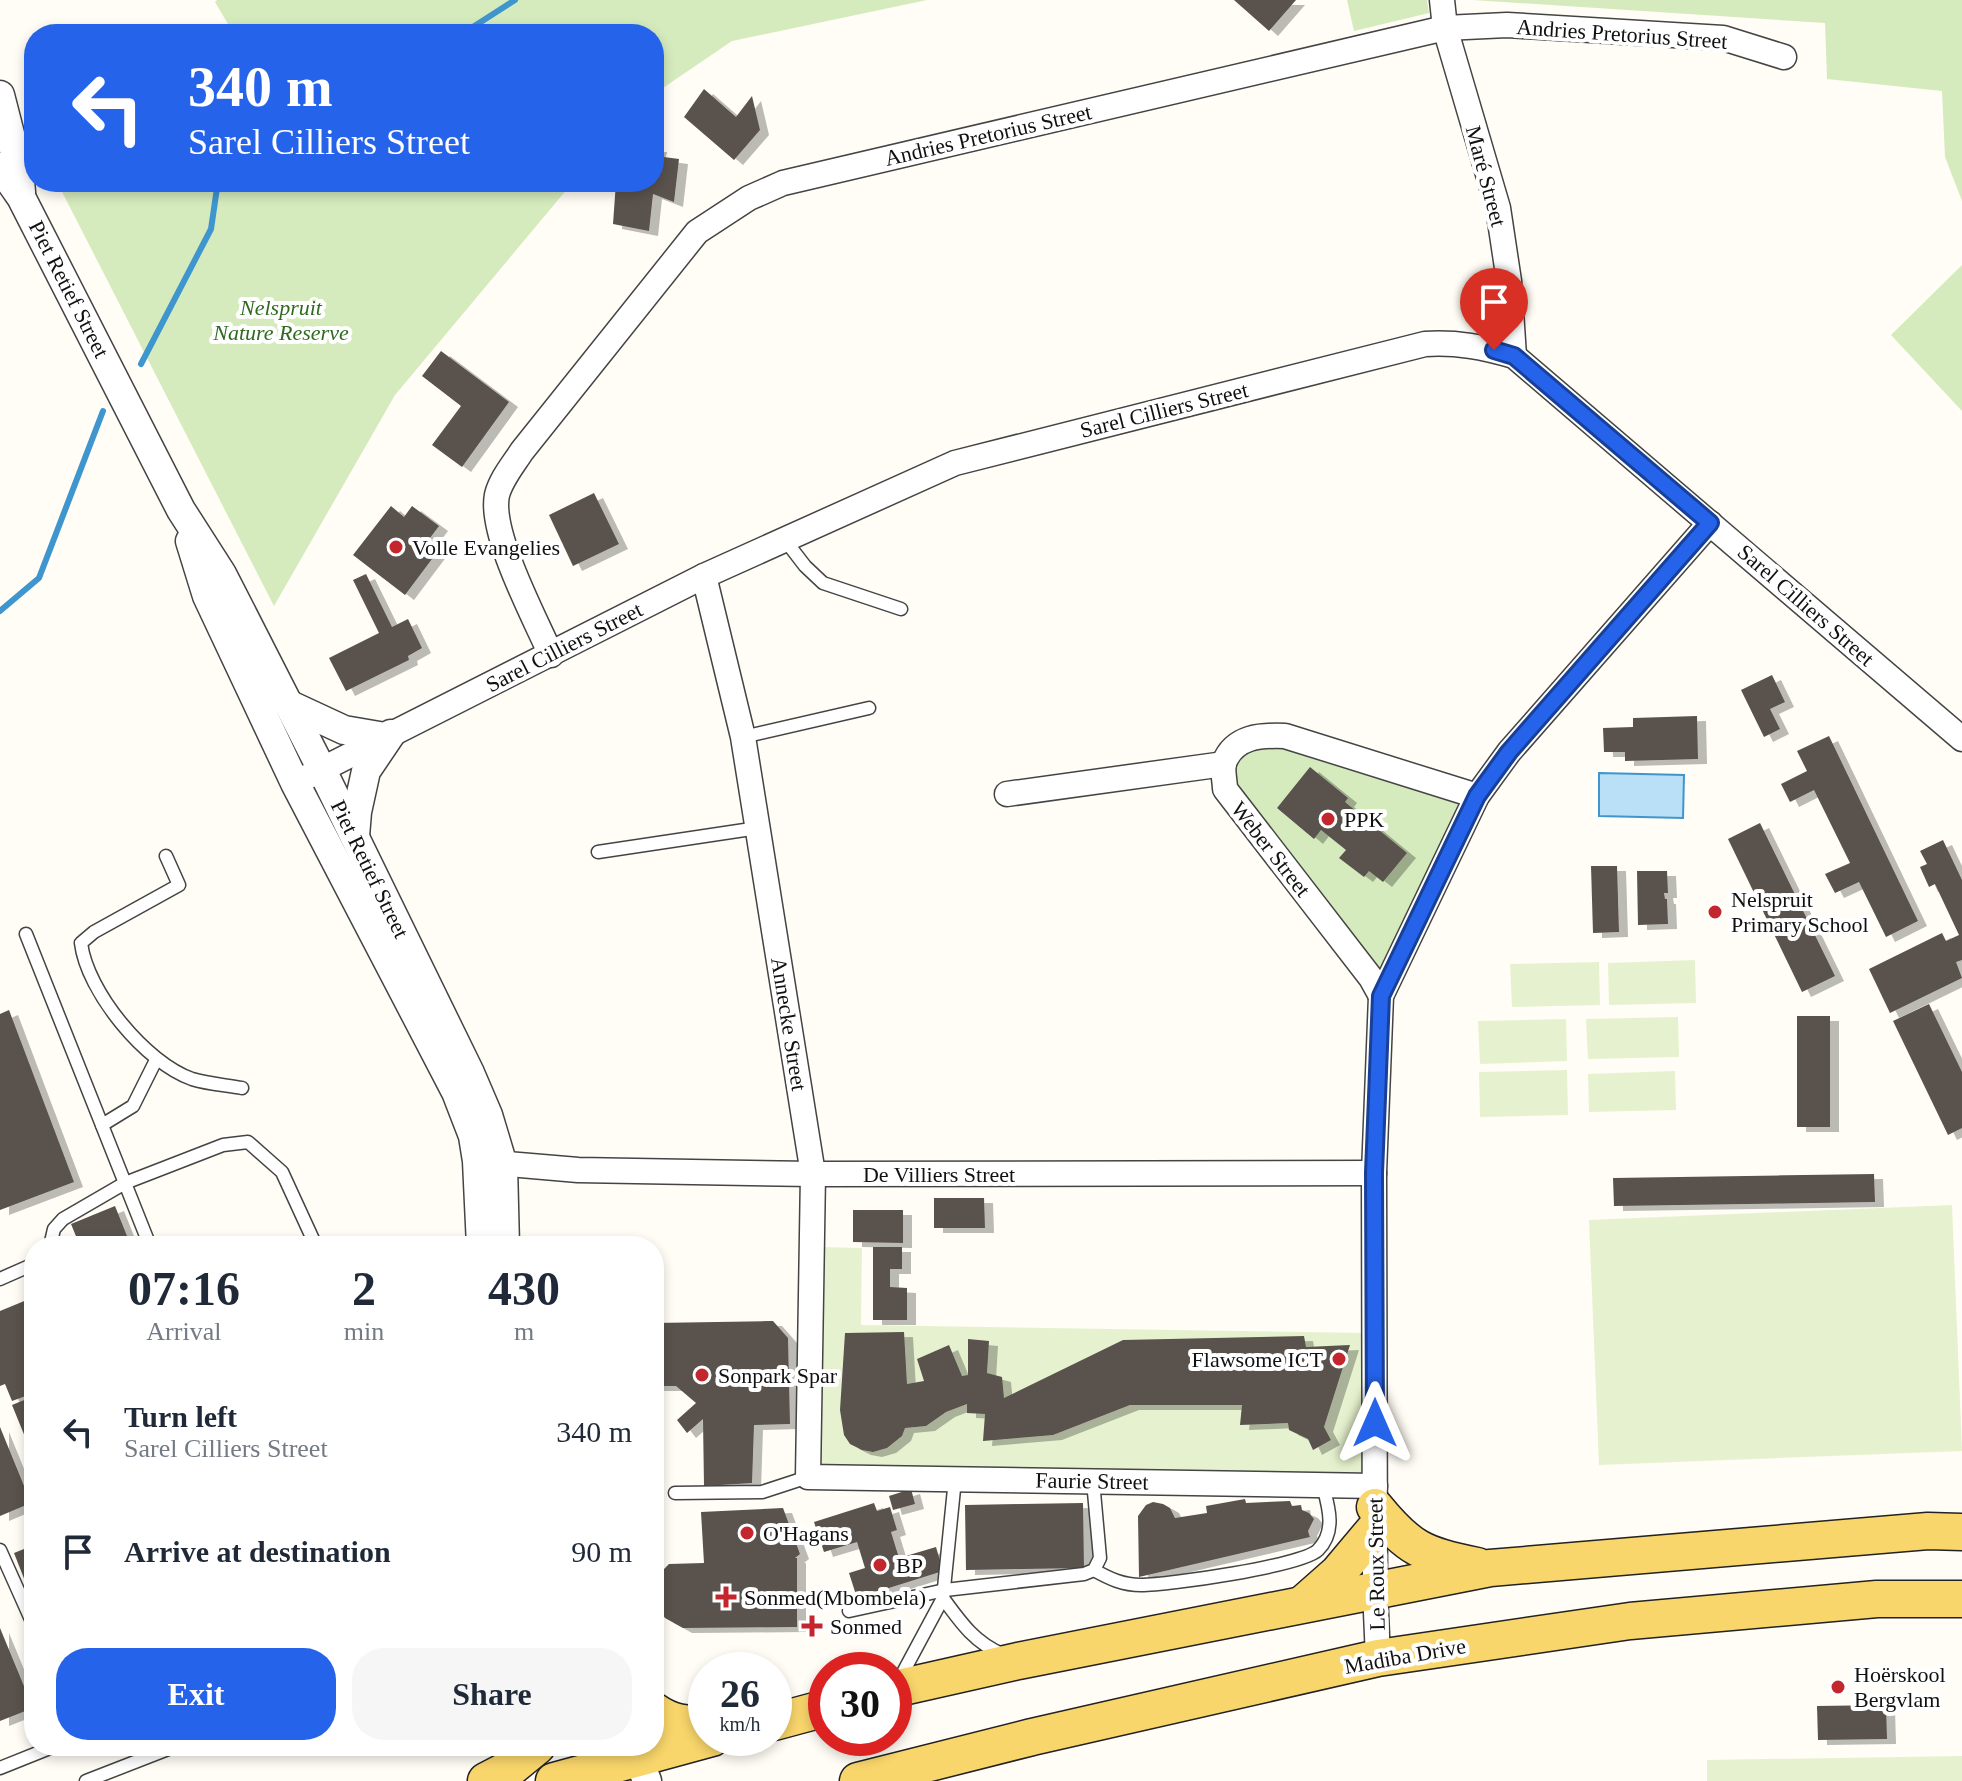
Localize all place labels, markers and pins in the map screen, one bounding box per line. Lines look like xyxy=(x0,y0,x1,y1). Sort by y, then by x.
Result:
pin xyxy=(1460,268,1528,350)
place label: Volle Evangelies xyxy=(412,535,560,560)
marker: Volle Evangelies xyxy=(387,538,405,556)
place label: PPK xyxy=(1344,807,1384,832)
marker: PPK xyxy=(1319,810,1337,828)
place label: Nelspruit Primary School xyxy=(1731,887,1869,937)
marker: Nelspruit Primary School xyxy=(1706,903,1724,921)
place label: Flawsome ICT xyxy=(1192,1347,1324,1372)
marker: Flawsome ICT xyxy=(1330,1350,1348,1368)
place label: Sonpark Spar xyxy=(718,1363,838,1388)
marker: Sonpark Spar xyxy=(693,1366,711,1384)
place label: O'Hagans xyxy=(763,1521,849,1546)
marker: O'Hagans xyxy=(738,1524,756,1542)
place label: BP xyxy=(896,1553,923,1578)
marker: BP xyxy=(871,1556,889,1574)
place label: Sonmed(Mbombela) xyxy=(744,1585,926,1610)
marker: Sonmed(Mbombela) xyxy=(715,1586,737,1608)
place label: Sonmed xyxy=(830,1614,902,1639)
marker: Sonmed xyxy=(801,1615,823,1637)
place label: Hoërskool Bergvlam xyxy=(1854,1662,1946,1712)
marker: Hoërskool Bergvlam xyxy=(1829,1678,1847,1696)

